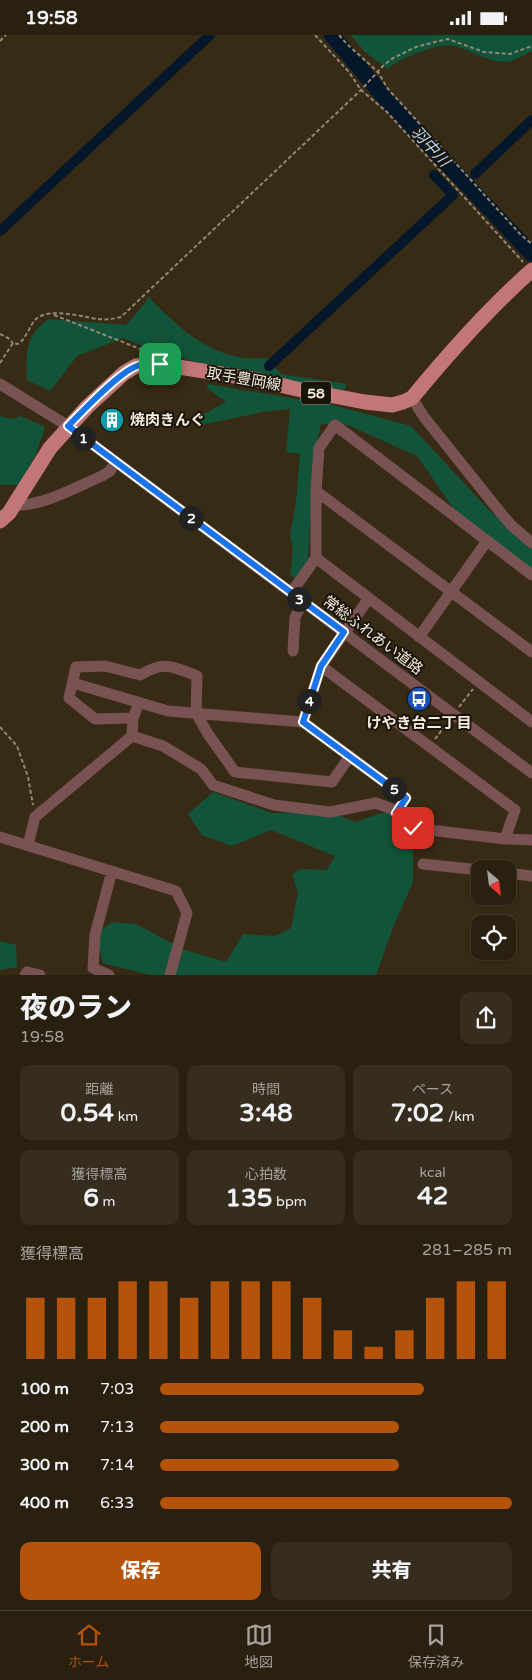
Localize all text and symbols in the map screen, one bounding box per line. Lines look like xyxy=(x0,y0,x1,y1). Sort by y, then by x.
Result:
text: 19:58 xyxy=(25,7,78,29)
water label: 羽中川 xyxy=(407,122,455,173)
pin xyxy=(139,343,181,385)
icon: arrive xyxy=(146,350,174,378)
street label: 取手豊岡線 xyxy=(205,364,283,394)
road number: 58 xyxy=(301,381,331,404)
building icon: 焼肉きんぐ xyxy=(99,407,125,433)
place label: 焼肉きんぐ xyxy=(130,411,205,429)
pin: 1 xyxy=(70,425,96,451)
text: 1 xyxy=(79,430,88,447)
pin: 2 xyxy=(178,505,204,531)
text: 2 xyxy=(187,510,196,527)
pin: 3 xyxy=(286,587,312,611)
text: 3 xyxy=(295,591,304,608)
street label: 常総ふれあい道路 xyxy=(320,592,426,678)
bus stop icon: けやき台二丁目 xyxy=(406,686,432,712)
pin: 4 xyxy=(296,689,322,713)
text: 4 xyxy=(305,693,314,710)
place label: けやき台二丁目 xyxy=(366,714,472,732)
pin: 5 xyxy=(382,777,406,801)
text: 5 xyxy=(390,781,399,798)
pin xyxy=(392,807,434,849)
icon: check xyxy=(399,814,427,842)
north arrow xyxy=(471,860,516,905)
map controls xyxy=(471,860,516,960)
button: locate xyxy=(471,915,516,960)
text: 夜のラン xyxy=(20,991,132,1025)
button: share xyxy=(460,992,512,1044)
text: 19:58 xyxy=(20,1027,64,1047)
text: 距離 xyxy=(85,1081,113,1098)
text: 時間 xyxy=(252,1081,280,1098)
text: ペース xyxy=(412,1081,453,1098)
text: 0.54 xyxy=(60,1098,114,1128)
text: 3:48 xyxy=(239,1098,293,1128)
text: 7:02 xyxy=(391,1098,444,1128)
text: km xyxy=(114,1108,138,1125)
text: /km xyxy=(444,1108,475,1125)
text: kcal xyxy=(420,1164,446,1181)
text: 獲得標高 xyxy=(71,1166,127,1183)
text: 心拍数 xyxy=(245,1166,287,1183)
text: 42 xyxy=(417,1181,448,1211)
text: 6 xyxy=(83,1183,99,1213)
text: 135 xyxy=(225,1183,272,1213)
text: m xyxy=(99,1193,115,1210)
text: bpm xyxy=(272,1193,307,1210)
text: 281–285 m xyxy=(422,1240,512,1260)
text: 獲得標高 xyxy=(20,1244,84,1264)
text: 100 m xyxy=(20,1379,69,1399)
text: 7:03 xyxy=(100,1379,134,1399)
text: 200 m xyxy=(20,1417,69,1437)
text: 7:13 xyxy=(100,1417,134,1437)
text: 300 m xyxy=(20,1455,69,1475)
text: 7:14 xyxy=(100,1455,134,1475)
text: 400 m xyxy=(20,1493,69,1513)
text: 6:33 xyxy=(100,1493,134,1513)
button: 保存 xyxy=(20,1542,261,1600)
button: 共有 xyxy=(271,1542,512,1600)
tab: ホーム xyxy=(68,1621,109,1671)
tab: 地図 xyxy=(245,1621,273,1671)
tab: 保存済み xyxy=(408,1621,464,1671)

